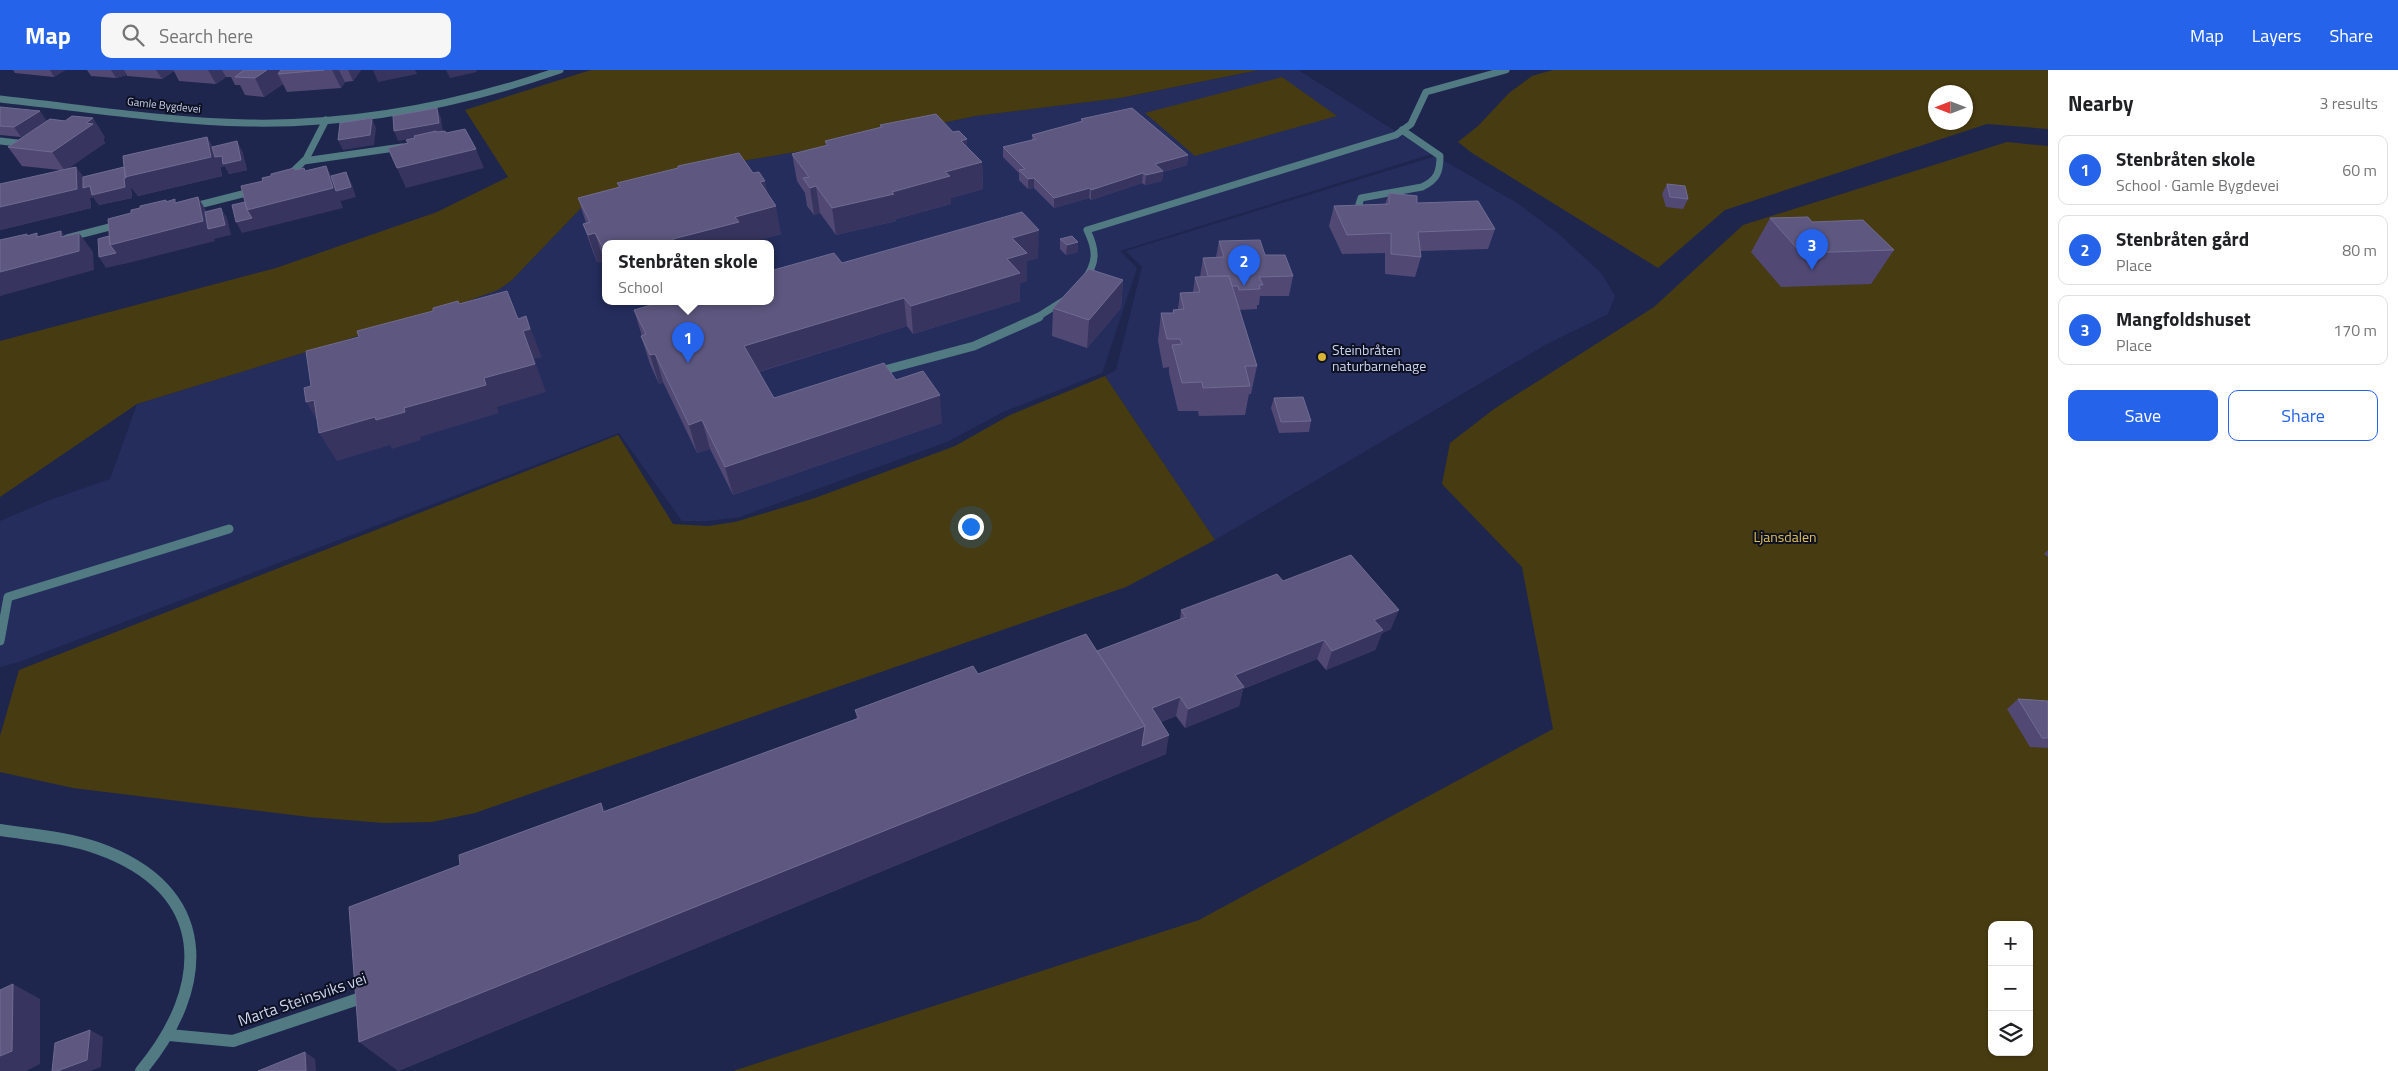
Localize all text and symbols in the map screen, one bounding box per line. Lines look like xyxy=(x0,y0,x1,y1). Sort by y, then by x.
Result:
search box xyxy=(101,13,451,58)
text: Map xyxy=(25,17,71,53)
icon: search xyxy=(119,21,147,49)
text: Search here xyxy=(159,21,253,50)
text: Map xyxy=(2190,22,2224,49)
text: Layers xyxy=(2252,22,2301,49)
text: Share xyxy=(2329,22,2373,49)
north arrow xyxy=(1928,85,1973,130)
text: Nearby xyxy=(2068,87,2133,119)
text: 3 results xyxy=(2319,91,2378,115)
street label: Gamle Bygdevei xyxy=(126,93,202,117)
text: Stenbråten skole xyxy=(2116,144,2255,173)
text: 1 xyxy=(2081,158,2089,182)
text: 60 m xyxy=(2342,158,2377,182)
text: School · Gamle Bygdevei xyxy=(2116,173,2279,197)
text: Stenbråten gård xyxy=(2116,224,2249,253)
pin: 3 xyxy=(1796,229,1828,270)
text: 2 xyxy=(2081,238,2089,262)
text: 80 m xyxy=(2342,238,2377,262)
popup xyxy=(602,240,774,305)
pin: 2 xyxy=(1228,245,1260,286)
text: Stenbråten skole xyxy=(618,246,758,275)
text: Place xyxy=(2116,253,2152,277)
text: School xyxy=(618,275,663,299)
text: Mangfoldshuset xyxy=(2116,304,2251,333)
text: 3 xyxy=(2081,318,2089,342)
text: 170 m xyxy=(2333,318,2377,342)
pin: 1 xyxy=(672,322,704,363)
text: Place xyxy=(2116,333,2152,357)
place label: Steinbråten naturbarnehage xyxy=(1332,339,1426,376)
marker: Steinbråten naturbarnehage xyxy=(1316,351,1328,363)
button: Save xyxy=(2068,390,2218,441)
button: Share xyxy=(2228,390,2378,441)
your location xyxy=(958,514,984,540)
park label: Ljansdalen xyxy=(1753,526,1817,547)
map controls xyxy=(1988,921,2033,1056)
button: + xyxy=(1988,921,2033,966)
street label: Marta Steinsviks vei xyxy=(234,966,370,1032)
button: − xyxy=(1988,966,2033,1011)
button: layers xyxy=(1988,1011,2033,1056)

